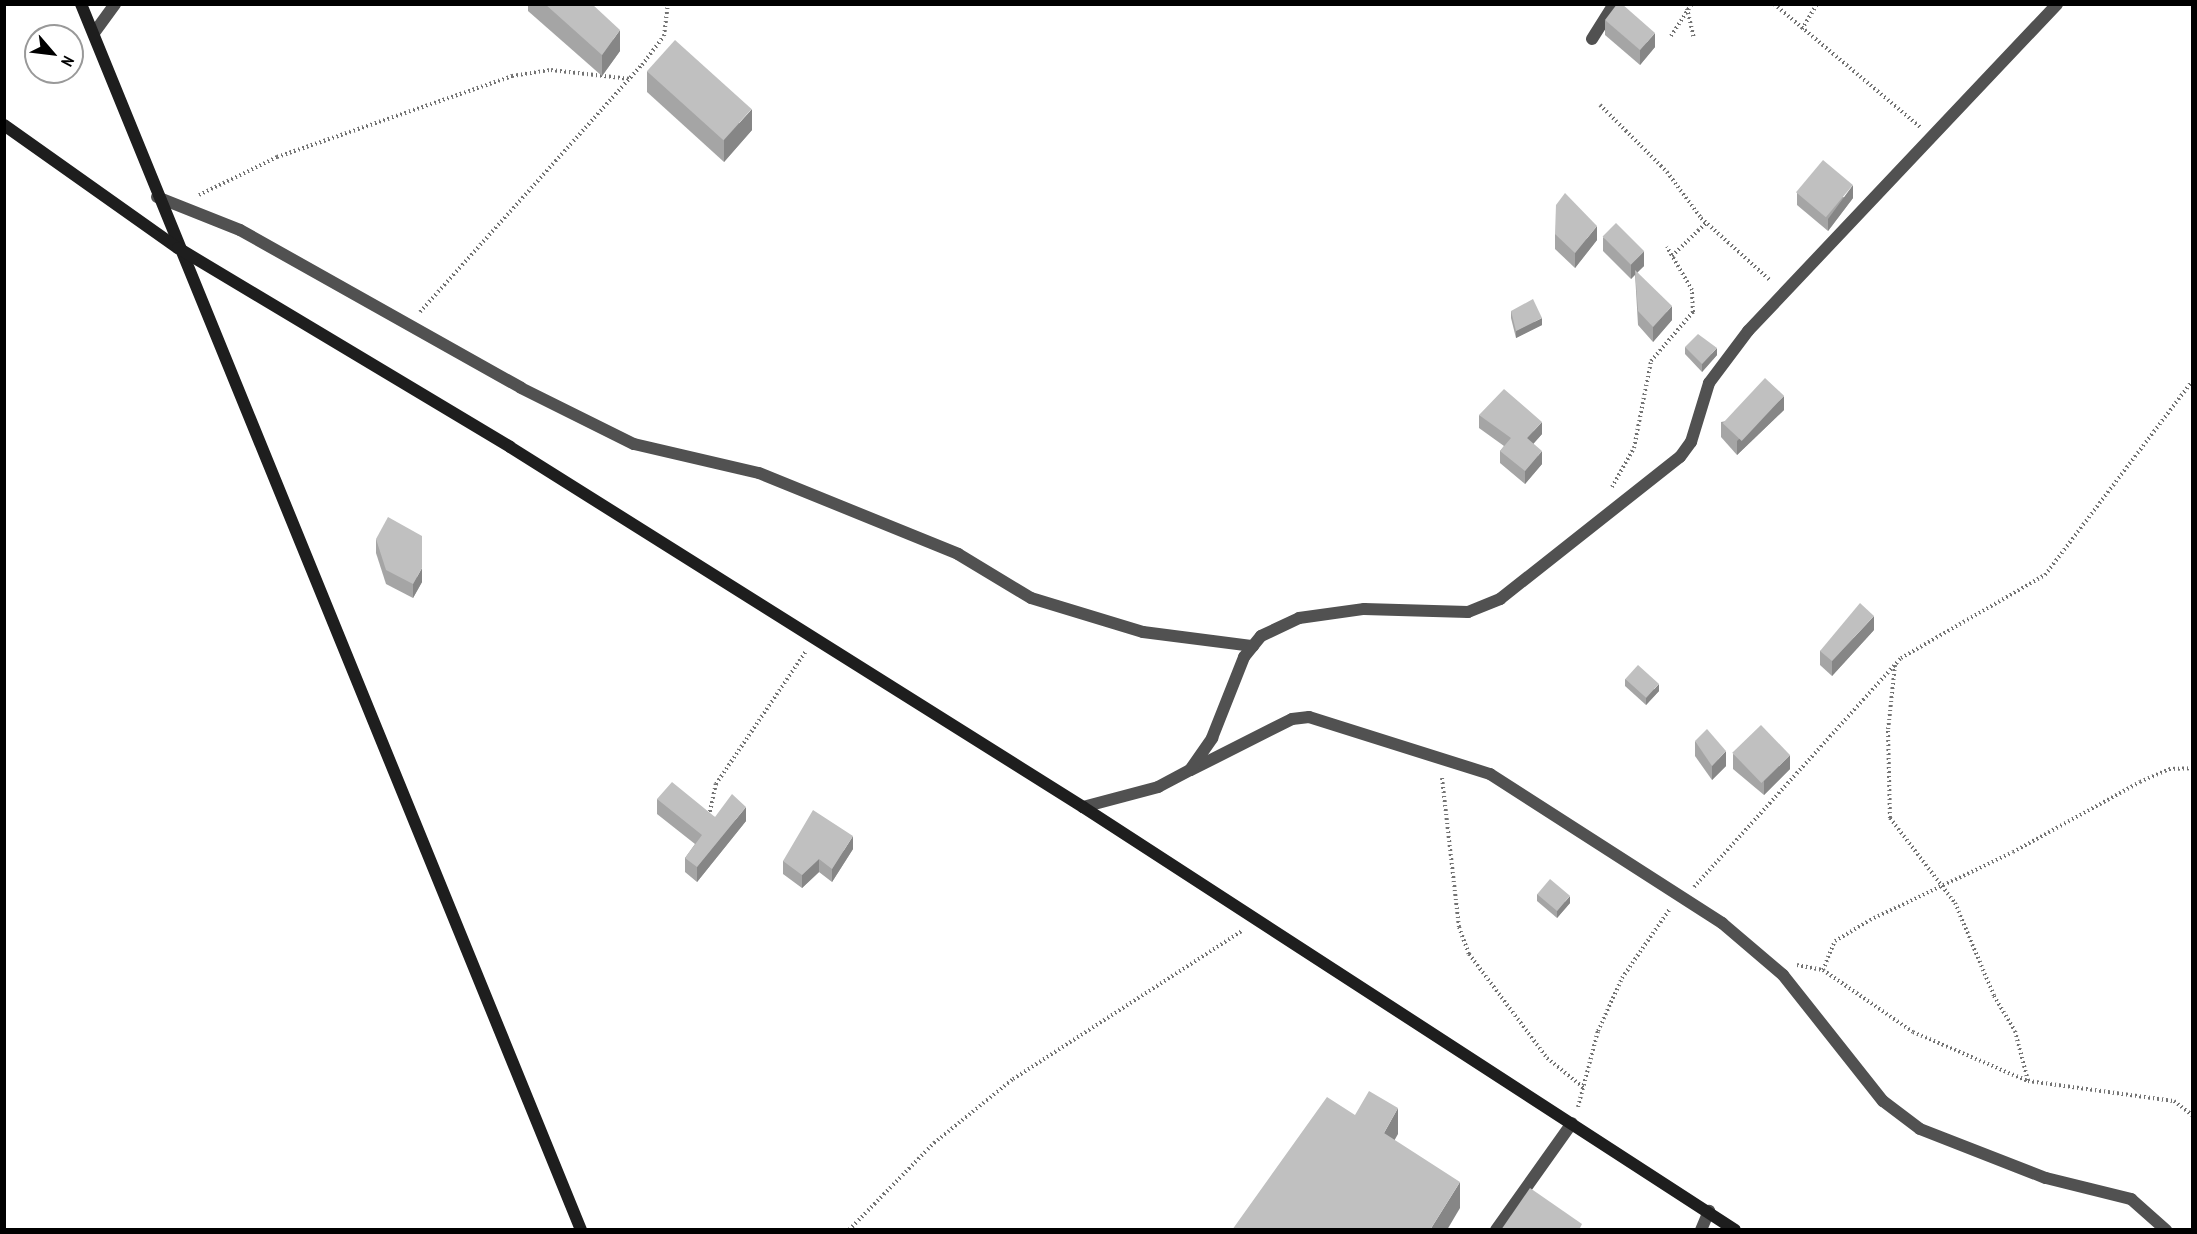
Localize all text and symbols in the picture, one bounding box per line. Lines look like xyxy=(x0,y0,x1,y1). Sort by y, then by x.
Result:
north arrow xyxy=(24,24,84,84)
text: N xyxy=(57,53,79,70)

